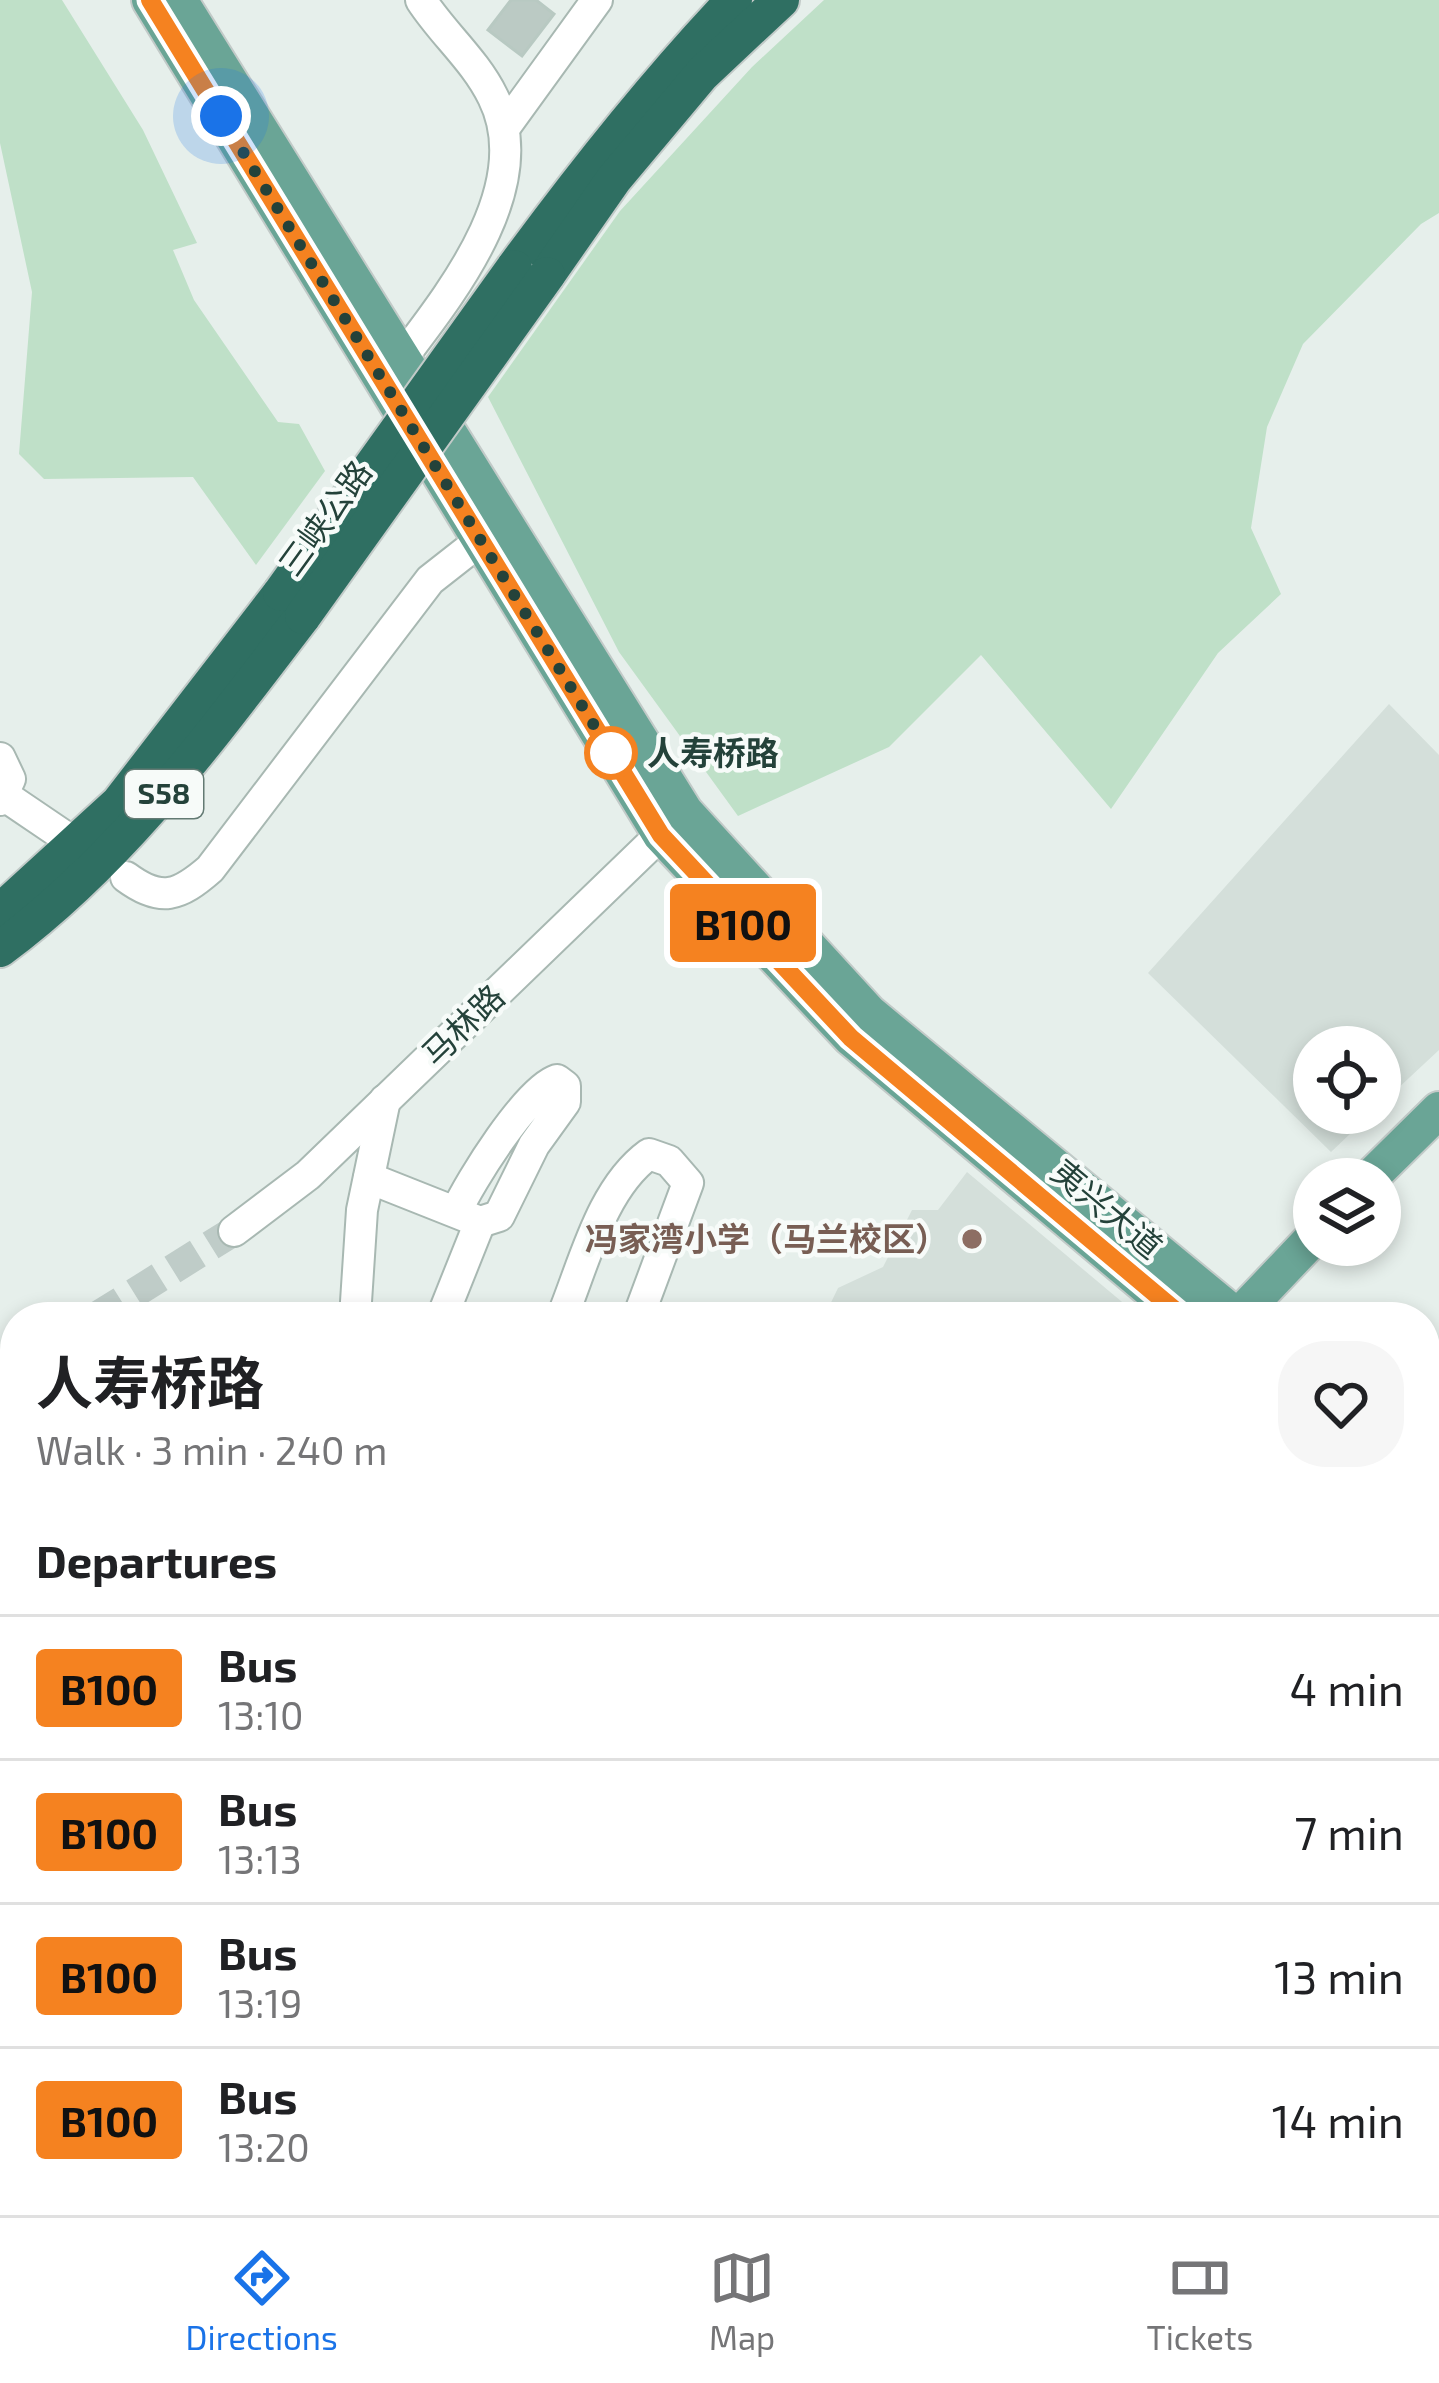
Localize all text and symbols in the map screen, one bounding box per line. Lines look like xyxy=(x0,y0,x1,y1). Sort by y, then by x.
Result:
your location xyxy=(191,86,251,146)
street label: 三峡公路 xyxy=(269,452,379,583)
marker: 人寿桥路 xyxy=(586,728,636,778)
place label: 人寿桥路 xyxy=(647,732,779,772)
road number: S58 xyxy=(125,770,203,818)
line badge: B100 xyxy=(659,884,827,962)
text: B100 xyxy=(694,898,792,948)
street label: 马林路 xyxy=(413,976,512,1073)
map controls xyxy=(1293,1026,1401,1266)
button: locate xyxy=(1293,1026,1401,1134)
street label: 夷兴大道 xyxy=(1044,1150,1171,1266)
button: layers xyxy=(1293,1158,1401,1266)
place label: 冯家湾小学（马兰校区） xyxy=(585,1218,948,1258)
marker: 冯家湾小学（马兰校区） xyxy=(959,1226,985,1252)
button: heart xyxy=(1278,1341,1404,1467)
text: 人寿桥路 xyxy=(36,1347,264,1415)
text: Walk · 3 min · 240 m xyxy=(36,1426,387,1473)
text: Departures xyxy=(36,1533,277,1587)
text: Bus xyxy=(218,1637,297,1691)
text: 4 min xyxy=(1290,1661,1404,1715)
text: B100 xyxy=(60,1663,158,1713)
text: 13:10 xyxy=(218,1691,303,1738)
text: Bus xyxy=(218,1781,297,1835)
text: 7 min xyxy=(1294,1805,1404,1859)
text: B100 xyxy=(60,1807,158,1857)
text: 13:13 xyxy=(218,1835,302,1882)
text: Bus xyxy=(218,1925,297,1979)
text: 13 min xyxy=(1274,1949,1404,2003)
text: B100 xyxy=(60,1951,158,2001)
text: 13:19 xyxy=(218,1979,302,2026)
text: Bus xyxy=(218,2069,297,2123)
text: 14 min xyxy=(1272,2093,1404,2147)
text: B100 xyxy=(60,2095,158,2145)
text: 13:20 xyxy=(218,2123,310,2170)
tab: Directions xyxy=(186,2245,338,2357)
tab: Map xyxy=(709,2245,775,2357)
tab: Tickets xyxy=(1146,2245,1253,2357)

